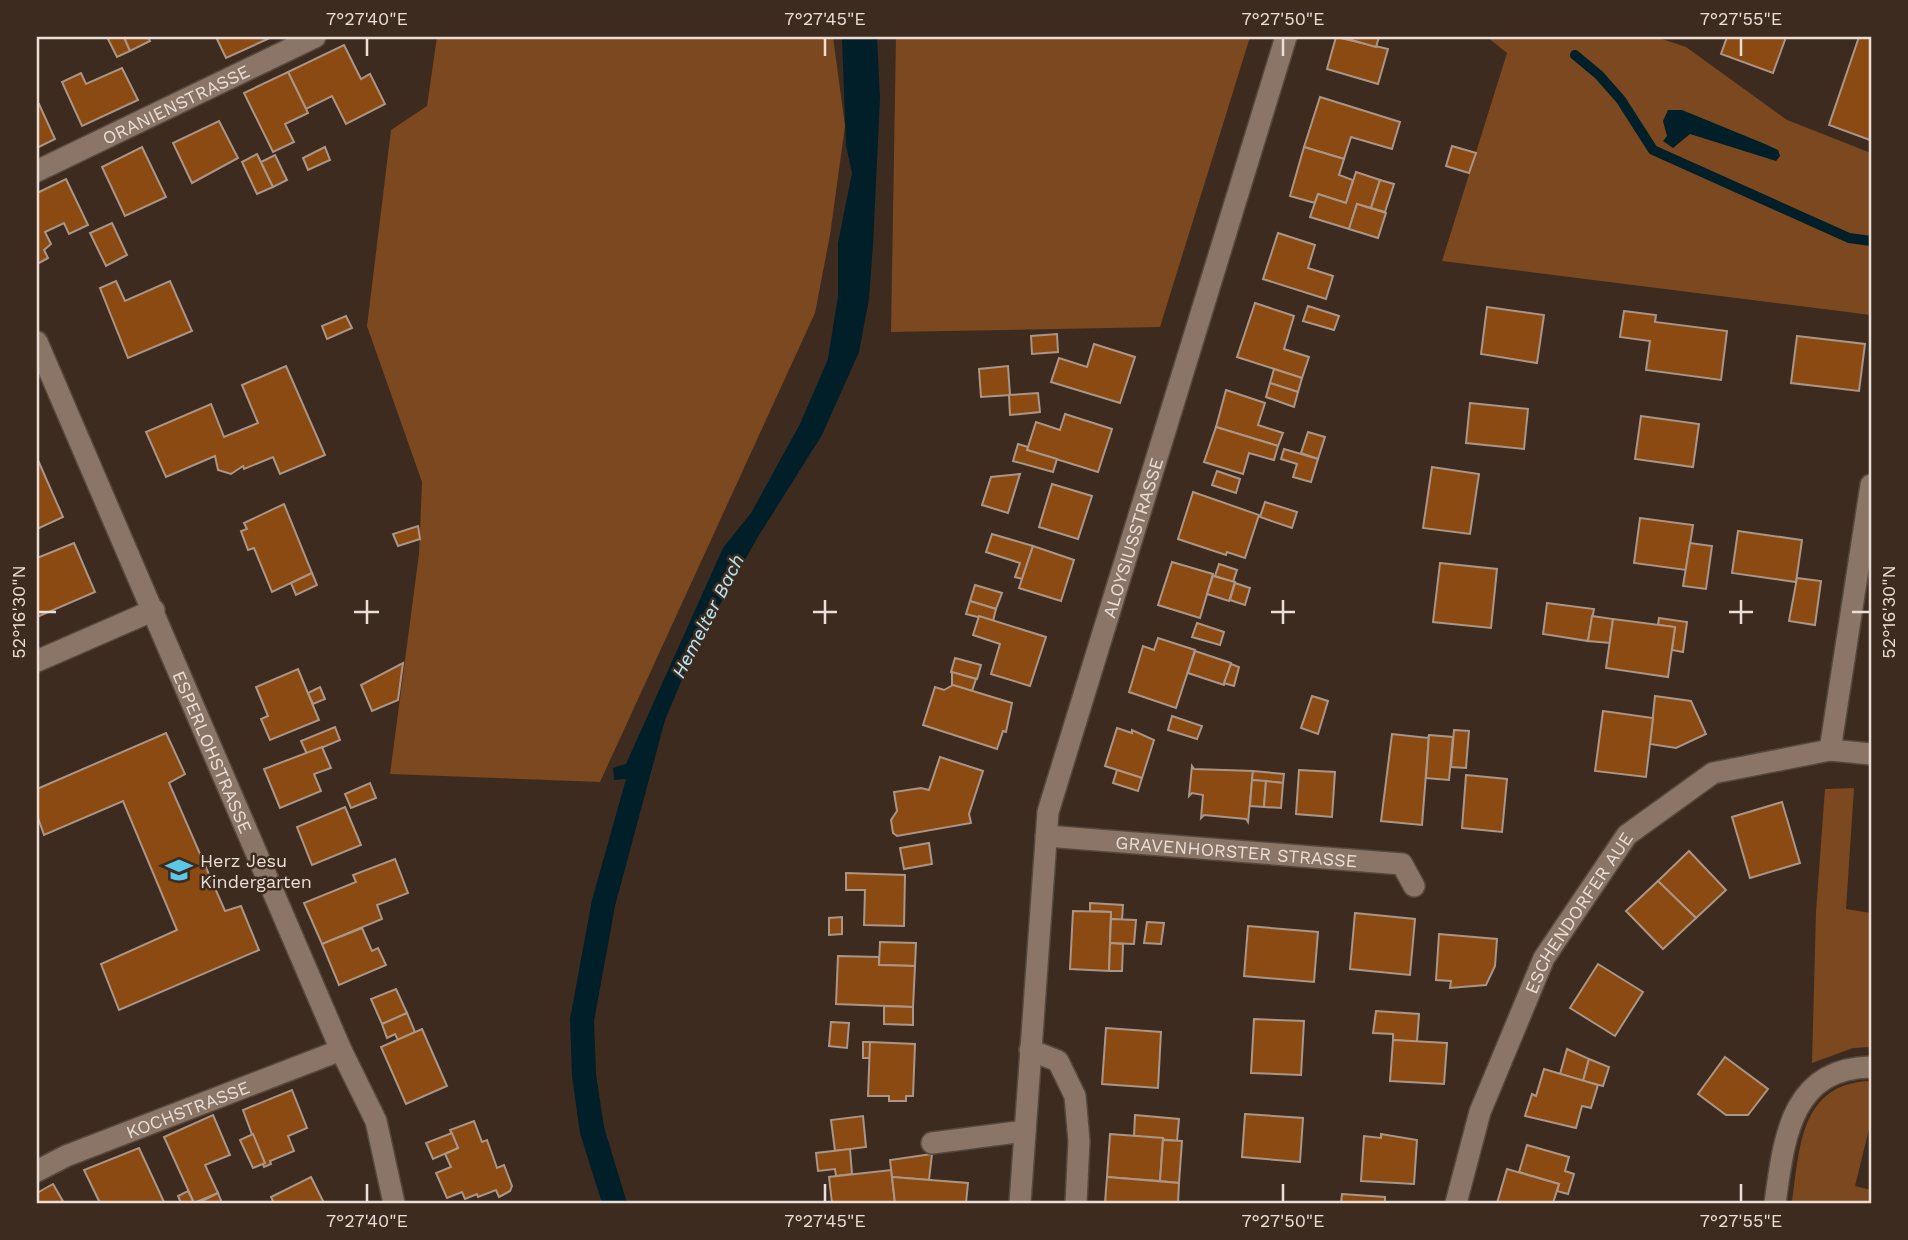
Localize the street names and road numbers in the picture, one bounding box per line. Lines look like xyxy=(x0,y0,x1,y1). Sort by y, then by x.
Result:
street label: ORANIENSTRASSE xyxy=(99,60,253,148)
street label: ALOYSIUSSTRASSE xyxy=(1098,455,1167,620)
street label: ESPERLOHSTRASSE xyxy=(169,667,257,836)
street label: ESCHENDORFER AUE xyxy=(1520,828,1636,997)
street label: GRAVENHORSTER STRASSE xyxy=(1115,831,1358,871)
street label: KOCHSTRASSE xyxy=(123,1076,252,1142)

